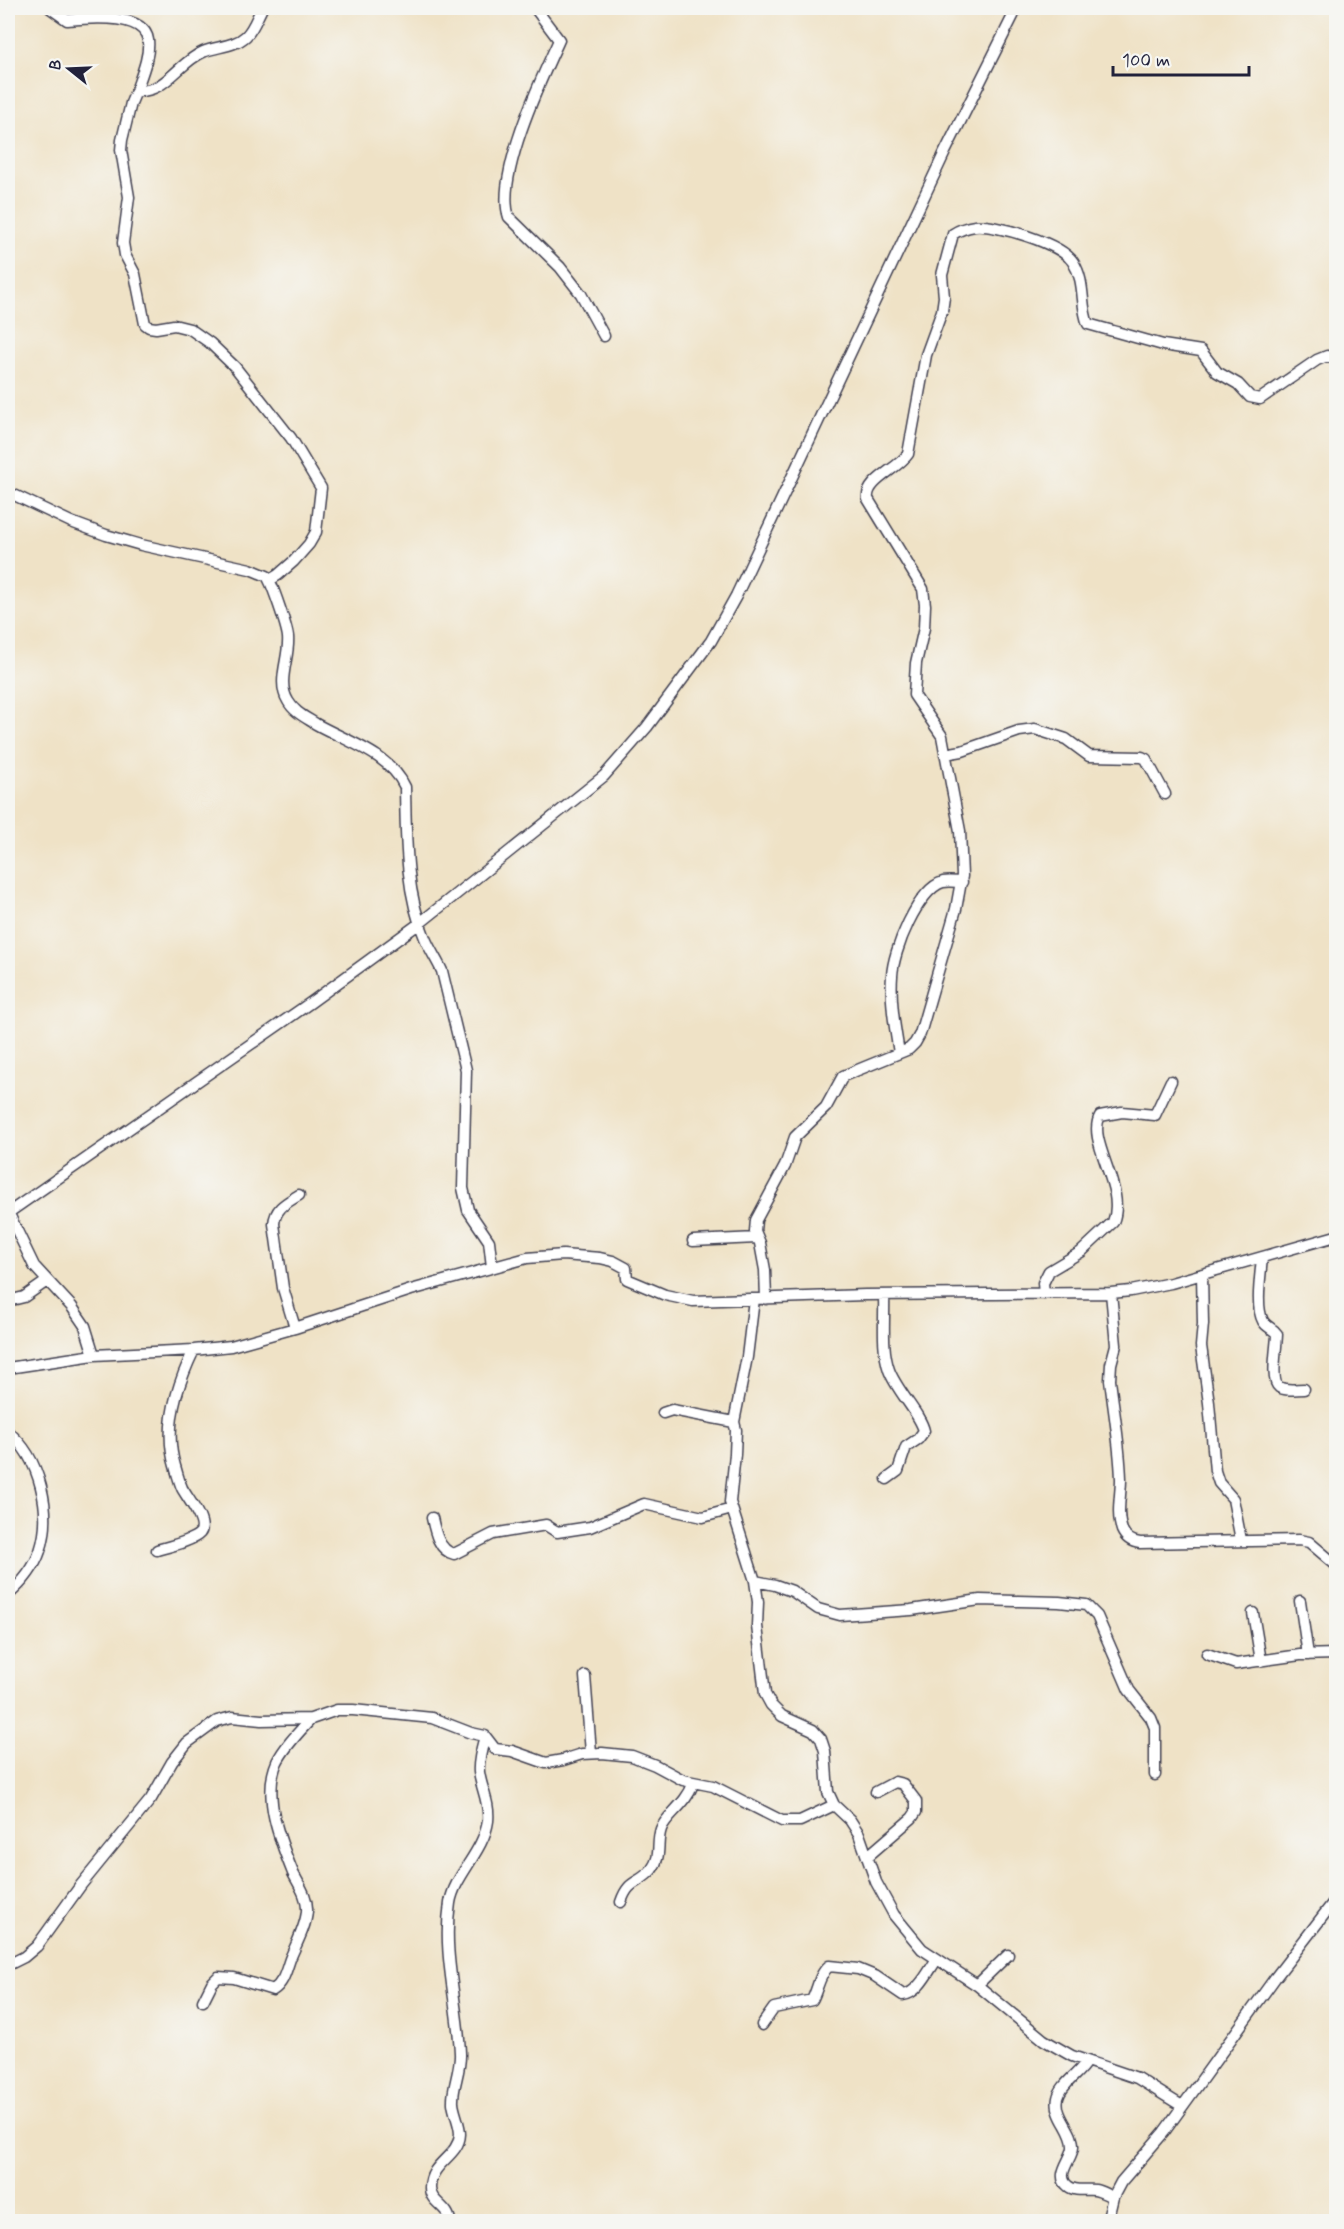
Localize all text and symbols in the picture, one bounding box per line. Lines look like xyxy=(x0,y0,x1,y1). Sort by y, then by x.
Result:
north arrow xyxy=(39,39,99,99)
scale bar xyxy=(1113,39,1250,77)
text: 100 m xyxy=(1122,49,1170,73)
text: B xyxy=(45,57,68,73)

